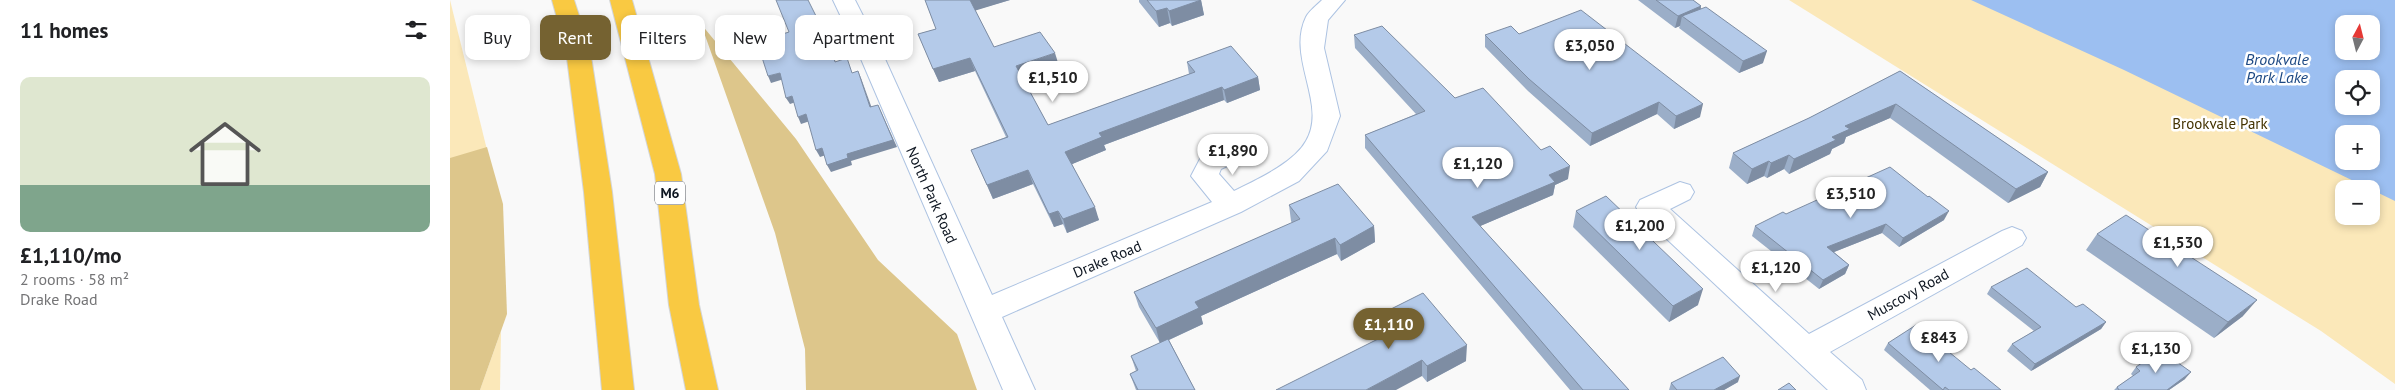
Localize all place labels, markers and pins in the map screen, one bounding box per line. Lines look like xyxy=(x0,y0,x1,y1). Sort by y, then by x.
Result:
pin: £3,050 xyxy=(1549,28,1631,71)
pin: £1,510 xyxy=(1012,61,1094,103)
pin: £1,890 xyxy=(1192,134,1274,176)
pin: £1,120 xyxy=(1437,146,1519,189)
pin: £3,510 xyxy=(1810,176,1892,219)
pin: £1,200 xyxy=(1599,208,1681,251)
pin: £1,530 xyxy=(2137,226,2219,268)
pin: £1,120 xyxy=(1735,250,1817,293)
pin: £1,110 xyxy=(1348,308,1430,350)
pin: £843 xyxy=(1909,320,1969,363)
pin: £1,130 xyxy=(2115,332,2197,374)

